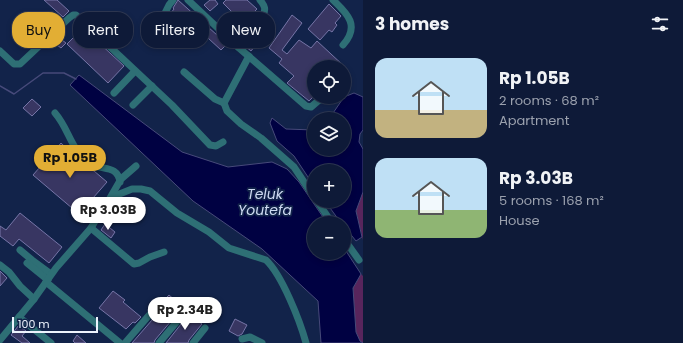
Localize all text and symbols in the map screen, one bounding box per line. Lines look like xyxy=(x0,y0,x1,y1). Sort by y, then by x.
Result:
chip: Buy xyxy=(12,12,65,48)
chip: Rent xyxy=(73,12,133,48)
chip: Filters xyxy=(141,12,209,48)
chip: New xyxy=(217,12,275,48)
text: 3 homes xyxy=(375,12,449,36)
icon: filters xyxy=(649,13,671,35)
map controls xyxy=(307,60,351,260)
button: locate xyxy=(307,60,351,104)
text: Rp 1.05B xyxy=(499,66,570,90)
icon: home xyxy=(407,74,455,122)
text: 2 rooms · 68 m² xyxy=(499,91,599,110)
text: Apartment xyxy=(499,111,569,130)
button: layers xyxy=(307,112,351,156)
pin: Rp 1.05B xyxy=(29,145,111,179)
text: Rp 1.05B xyxy=(43,148,97,167)
button: + xyxy=(307,164,351,208)
text: Rp 3.03B xyxy=(499,166,573,190)
icon: home xyxy=(407,174,455,222)
water label: Teluk Youtefa xyxy=(238,184,293,220)
text: 5 rooms · 168 m² xyxy=(499,191,604,210)
pin: Rp 3.03B xyxy=(67,197,149,231)
text: Rp 3.03B xyxy=(80,200,136,219)
text: House xyxy=(499,211,539,230)
button: − xyxy=(307,216,351,260)
pin: Rp 2.34B xyxy=(144,297,226,331)
text: Rp 2.34B xyxy=(157,300,213,319)
scale bar xyxy=(12,315,98,334)
text: 100 m xyxy=(18,316,50,332)

